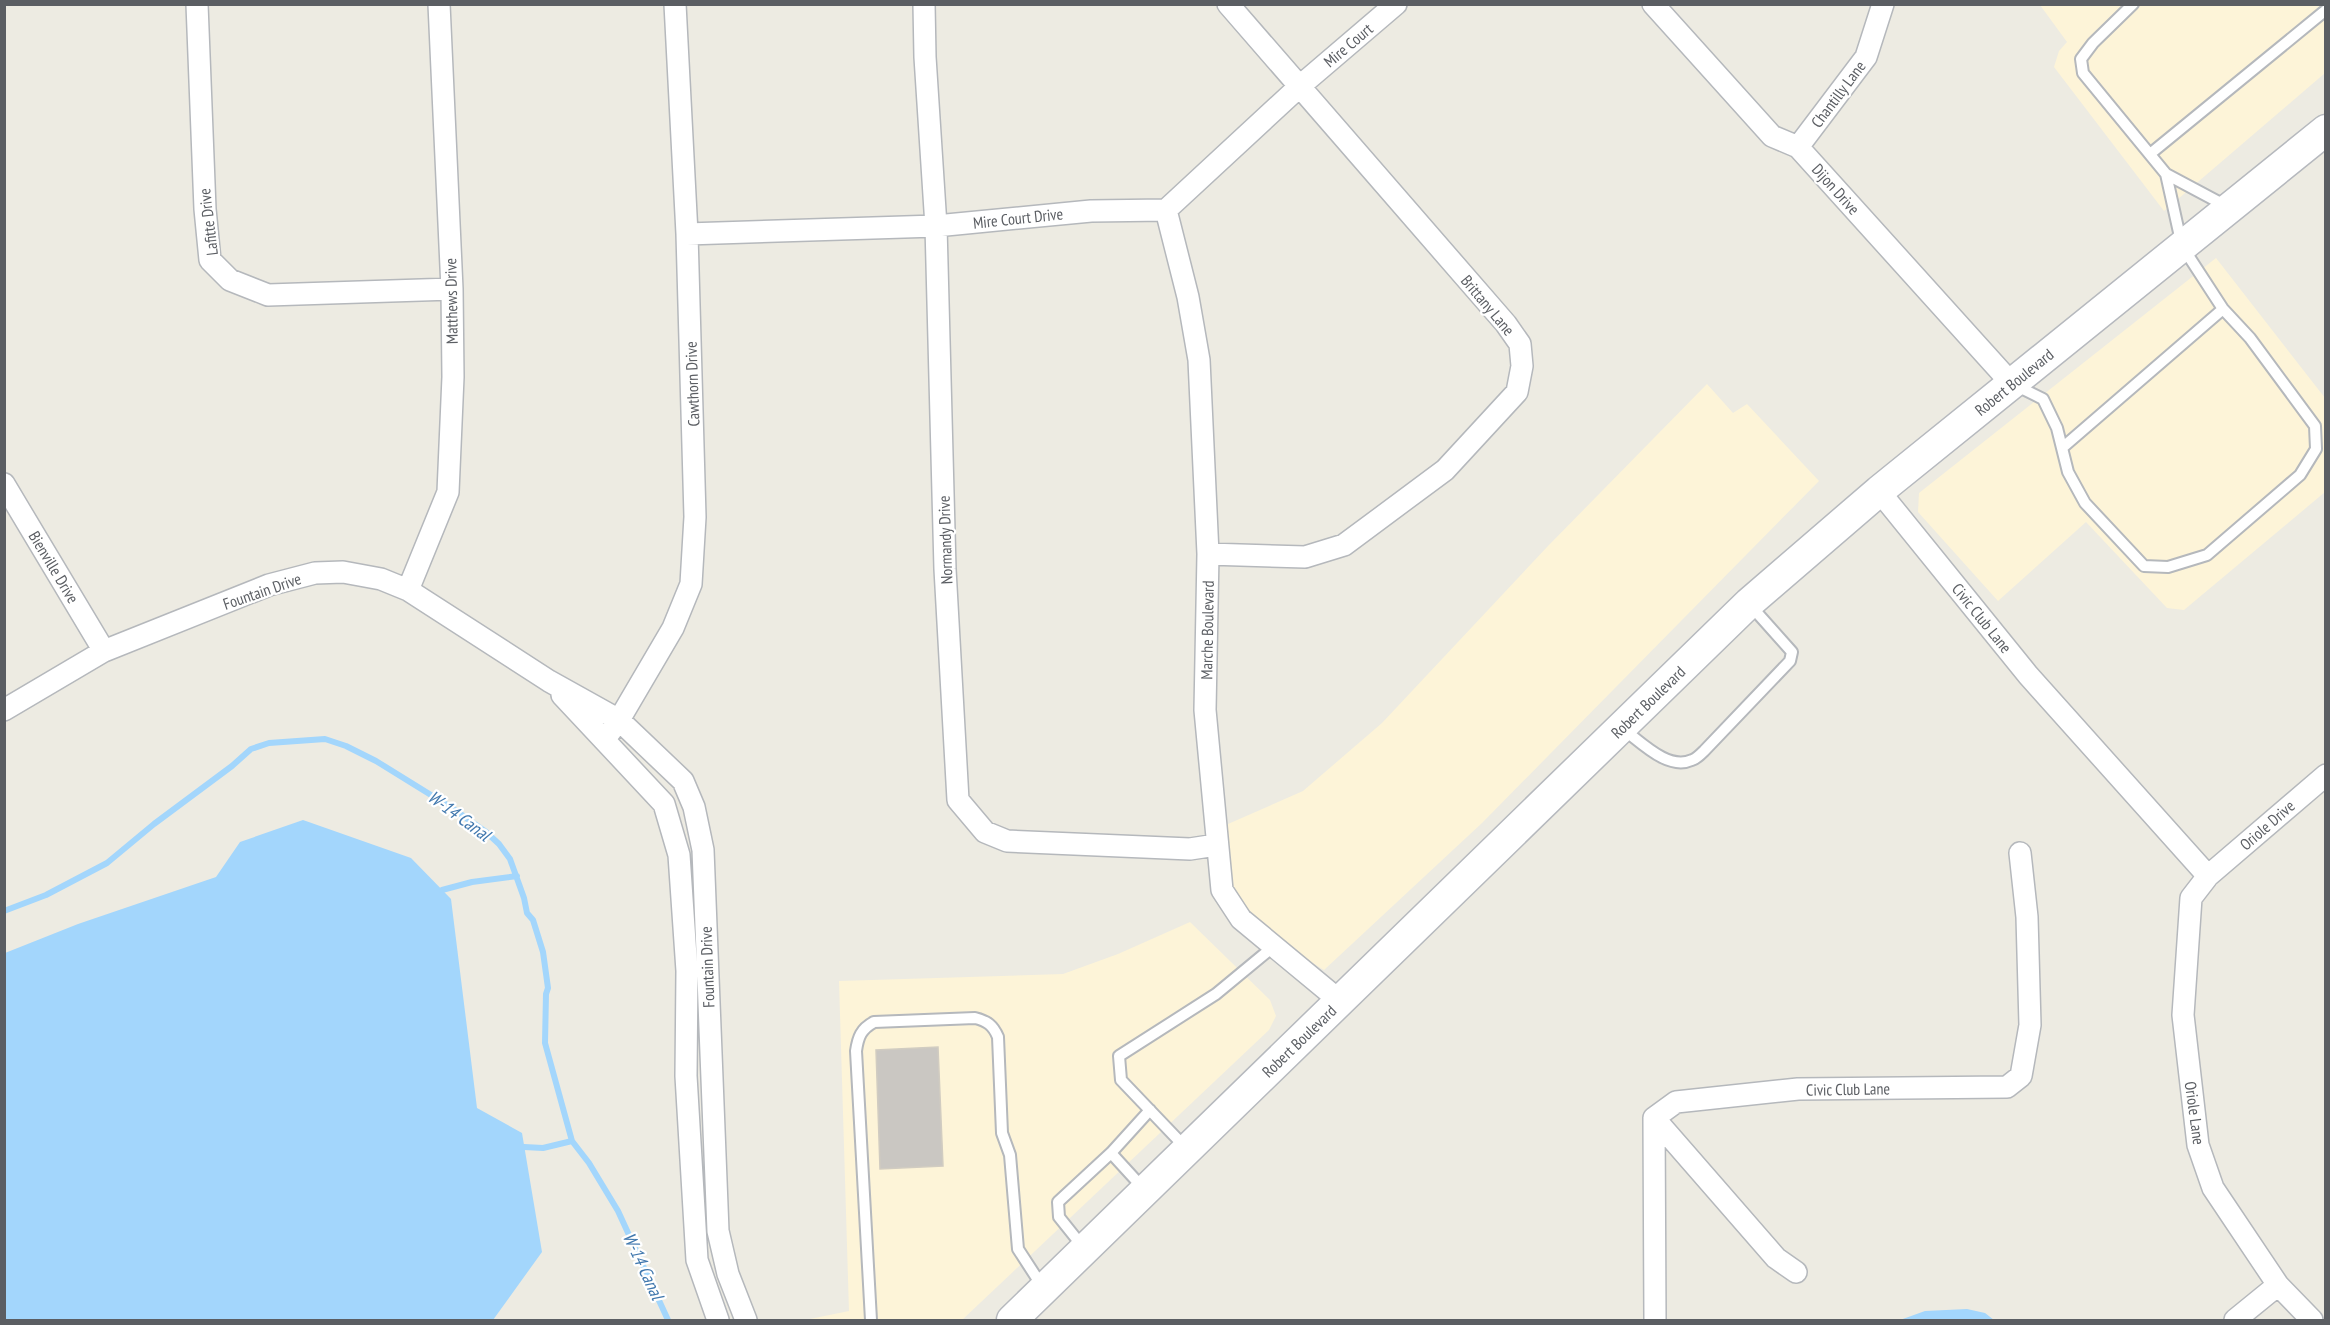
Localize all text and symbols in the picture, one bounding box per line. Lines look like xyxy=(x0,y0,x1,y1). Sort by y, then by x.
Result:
street label: Mire Court xyxy=(1319,18,1377,71)
street label: Chantilly Lane xyxy=(1806,57,1870,131)
street label: Dijon Drive xyxy=(1808,159,1864,219)
street label: Lafitte Drive xyxy=(194,187,222,257)
street label: Mire Court Drive xyxy=(972,203,1064,233)
street label: Matthews Drive xyxy=(440,258,462,344)
street label: Brittany Lane xyxy=(1457,271,1519,339)
street label: Cawthorn Drive xyxy=(681,341,703,427)
street label: Robert Boulevard xyxy=(1971,344,2057,420)
street label: Normandy Drive xyxy=(933,495,957,585)
street label: Bienville Drive xyxy=(25,527,83,607)
street label: Fountain Drive xyxy=(220,568,304,614)
street label: Civic Club Lane xyxy=(1948,579,2016,657)
street label: Marche Boulevard xyxy=(1196,580,1218,680)
street label: Robert Boulevard xyxy=(1607,662,1689,742)
water label: W-14 Canal xyxy=(424,785,496,847)
street label: Oriole Drive xyxy=(2235,796,2299,854)
street label: Fountain Drive xyxy=(696,926,718,1008)
street label: Robert Boulevard xyxy=(1258,1001,1340,1081)
street label: Civic Club Lane xyxy=(1806,1078,1890,1100)
street label: Oriole Lane xyxy=(2181,1080,2209,1146)
water label: W-14 Canal xyxy=(618,1229,670,1305)

